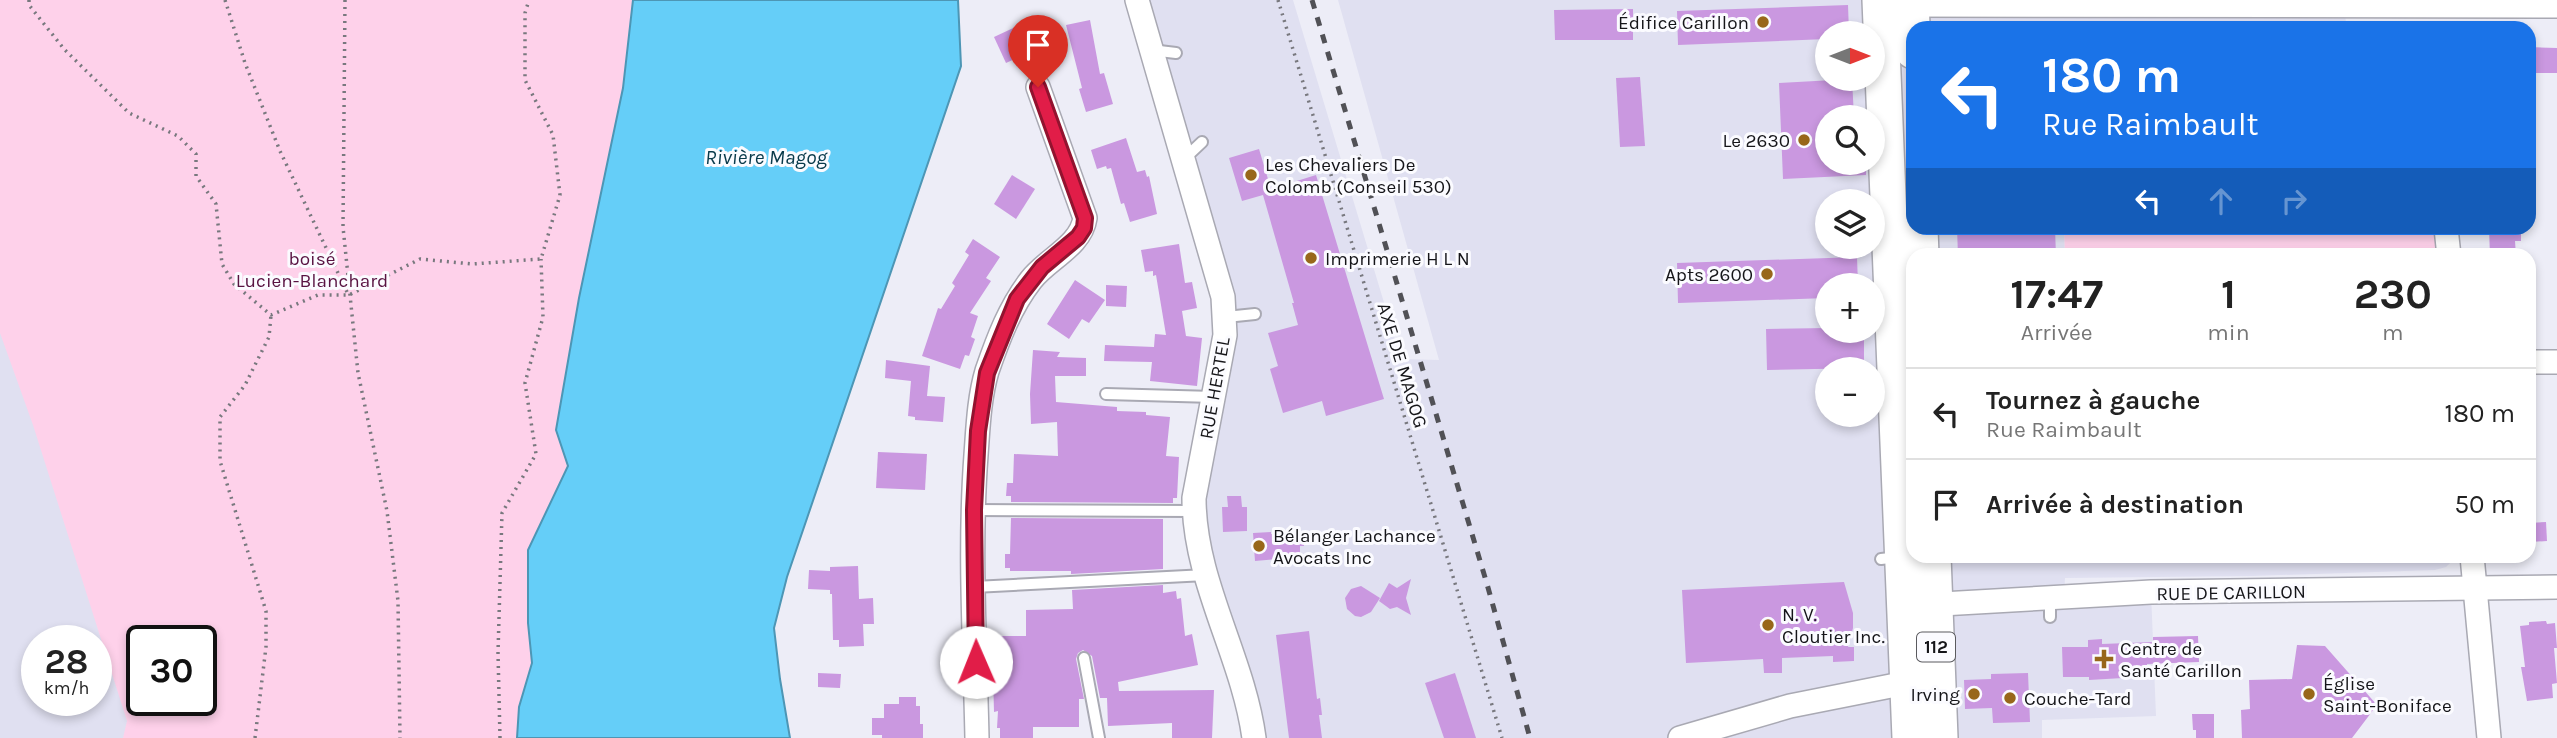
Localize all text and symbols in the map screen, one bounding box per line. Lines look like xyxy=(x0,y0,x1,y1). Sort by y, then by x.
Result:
place label: Édifice Carillon xyxy=(1618,11,1749,34)
marker: Édifice Carillon xyxy=(1755,14,1771,30)
pin xyxy=(1008,15,1068,87)
north arrow xyxy=(1815,21,1885,91)
map controls xyxy=(1815,21,1885,427)
icon: arrive xyxy=(1019,26,1057,64)
text: 180 m xyxy=(2042,47,2181,104)
icon: left xyxy=(1927,49,2018,140)
button: search xyxy=(1815,105,1885,175)
text: Rue Raimbault xyxy=(2042,106,2259,143)
place label: Le 2630 xyxy=(1722,130,1790,152)
marker: Le 2630 xyxy=(1796,132,1812,148)
water label: Rivière Magog xyxy=(705,145,828,169)
place label: Les Chevaliers De Colomb (Conseil 530) xyxy=(1265,154,1452,198)
marker: Les Chevaliers De Colomb (Conseil 530) xyxy=(1243,167,1259,183)
icon: left xyxy=(2129,182,2167,220)
icon: ahead xyxy=(2202,182,2240,220)
icon: right xyxy=(2275,182,2313,220)
button: layers xyxy=(1815,189,1885,259)
park label: boisé Lucien-Blanchard xyxy=(236,248,388,292)
place label: Imprimerie H L N xyxy=(1325,248,1470,270)
marker: Imprimerie H L N xyxy=(1303,250,1319,266)
place label: Apts 2600 xyxy=(1665,264,1753,286)
marker: Apts 2600 xyxy=(1759,266,1775,282)
text: 17:47 xyxy=(2010,269,2103,319)
text: 1 xyxy=(2221,269,2236,319)
text: 230 xyxy=(2354,269,2432,319)
button: + xyxy=(1815,273,1885,343)
street label: AXE DE MAGOG xyxy=(1373,300,1432,431)
text: Arrivée xyxy=(2021,319,2093,346)
text: min xyxy=(2207,319,2250,346)
text: m xyxy=(2382,319,2404,346)
street label: RUE HERTEL xyxy=(1195,335,1235,441)
button: − xyxy=(1815,357,1885,427)
text: Tournez à gauche xyxy=(1986,385,2200,416)
icon: left xyxy=(1927,395,1965,433)
text: 180 m xyxy=(2445,398,2515,429)
text: Rue Raimbault xyxy=(1986,416,2142,443)
icon: arrive xyxy=(1927,486,1965,524)
text: Arrivée à destination xyxy=(1986,489,2244,520)
text: 50 m xyxy=(2454,489,2515,520)
place label: Bélanger Lachance Avocats Inc xyxy=(1273,525,1436,569)
marker: Bélanger Lachance Avocats Inc xyxy=(1251,538,1267,554)
street label: RUE DE CARILLON xyxy=(2156,581,2306,605)
place label: N. V. Cloutier Inc. xyxy=(1782,604,1885,648)
marker: N. V. Cloutier Inc. xyxy=(1760,617,1776,633)
speed limit sign: 30 xyxy=(126,625,217,716)
position arrow xyxy=(939,625,1013,699)
road number: 112 xyxy=(1917,632,1955,662)
place label: Centre de Santé Carillon xyxy=(2120,638,2242,682)
text: 28 xyxy=(45,641,88,682)
marker: Centre de Santé Carillon xyxy=(2094,649,2114,669)
place label: Église Saint-Boniface xyxy=(2323,672,2452,717)
text: km/h xyxy=(44,677,89,699)
place label: Irving xyxy=(1910,684,1960,706)
marker: Irving xyxy=(1966,686,1982,702)
marker: Église Saint-Boniface xyxy=(2301,686,2317,702)
place label: Couche-Tard xyxy=(2024,688,2132,710)
marker: Couche-Tard xyxy=(2002,690,2018,706)

